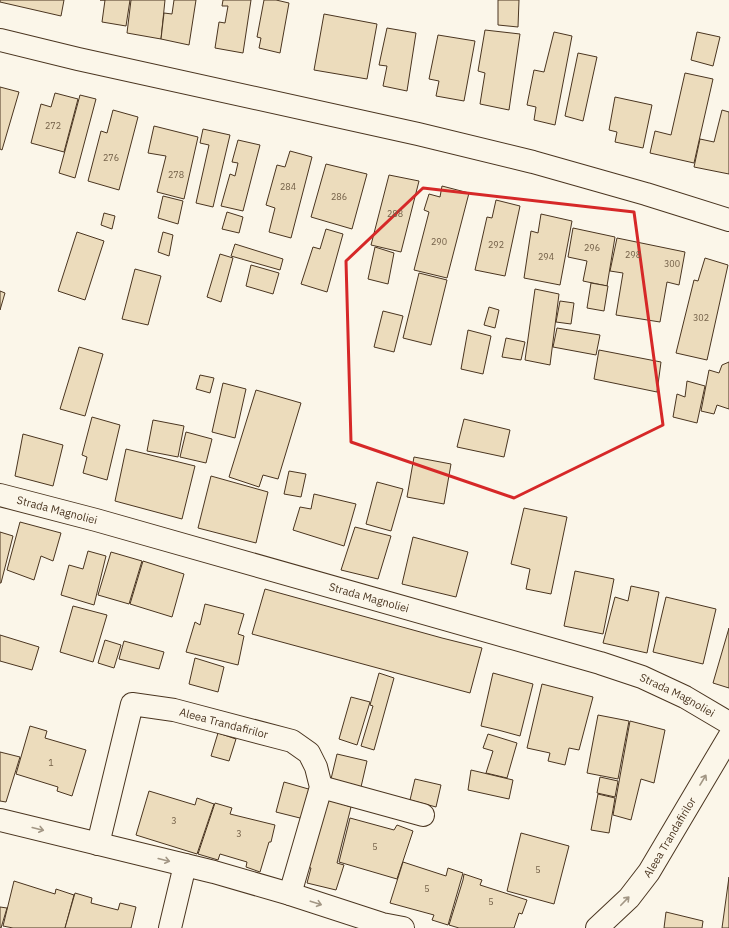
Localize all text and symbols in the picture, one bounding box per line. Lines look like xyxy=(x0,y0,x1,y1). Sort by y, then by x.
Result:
house number: 272 xyxy=(45,120,61,131)
house number: 276 xyxy=(103,152,119,163)
house number: 278 xyxy=(168,169,184,180)
house number: 284 xyxy=(280,181,296,192)
house number: 286 xyxy=(331,191,347,202)
house number: 288 xyxy=(387,208,403,219)
house number: 290 xyxy=(431,236,447,247)
house number: 292 xyxy=(488,239,504,250)
house number: 296 xyxy=(584,242,600,253)
house number: 298 xyxy=(625,249,641,260)
house number: 294 xyxy=(538,251,554,262)
house number: 300 xyxy=(664,258,680,269)
house number: 302 xyxy=(693,312,709,323)
street label: Strada Magnoliei xyxy=(15,493,99,527)
street label: Strada Magnoliei xyxy=(327,579,411,615)
street label: Strada Magnoliei xyxy=(638,670,717,720)
street label: Aleea Trandafirilor xyxy=(178,705,270,741)
house number: 1 xyxy=(48,757,54,768)
one-way arrow xyxy=(700,774,708,786)
street label: Aleea Trandafirilor xyxy=(640,795,699,880)
house number: 3 xyxy=(171,815,177,826)
one-way arrow xyxy=(31,826,44,834)
house number: 3 xyxy=(236,828,242,839)
house number: 5 xyxy=(372,841,378,852)
one-way arrow xyxy=(157,857,170,865)
house number: 5 xyxy=(535,864,541,875)
house number: 5 xyxy=(424,883,430,894)
house number: 5 xyxy=(488,896,494,907)
one-way arrow xyxy=(620,896,630,906)
one-way arrow xyxy=(310,900,323,907)

